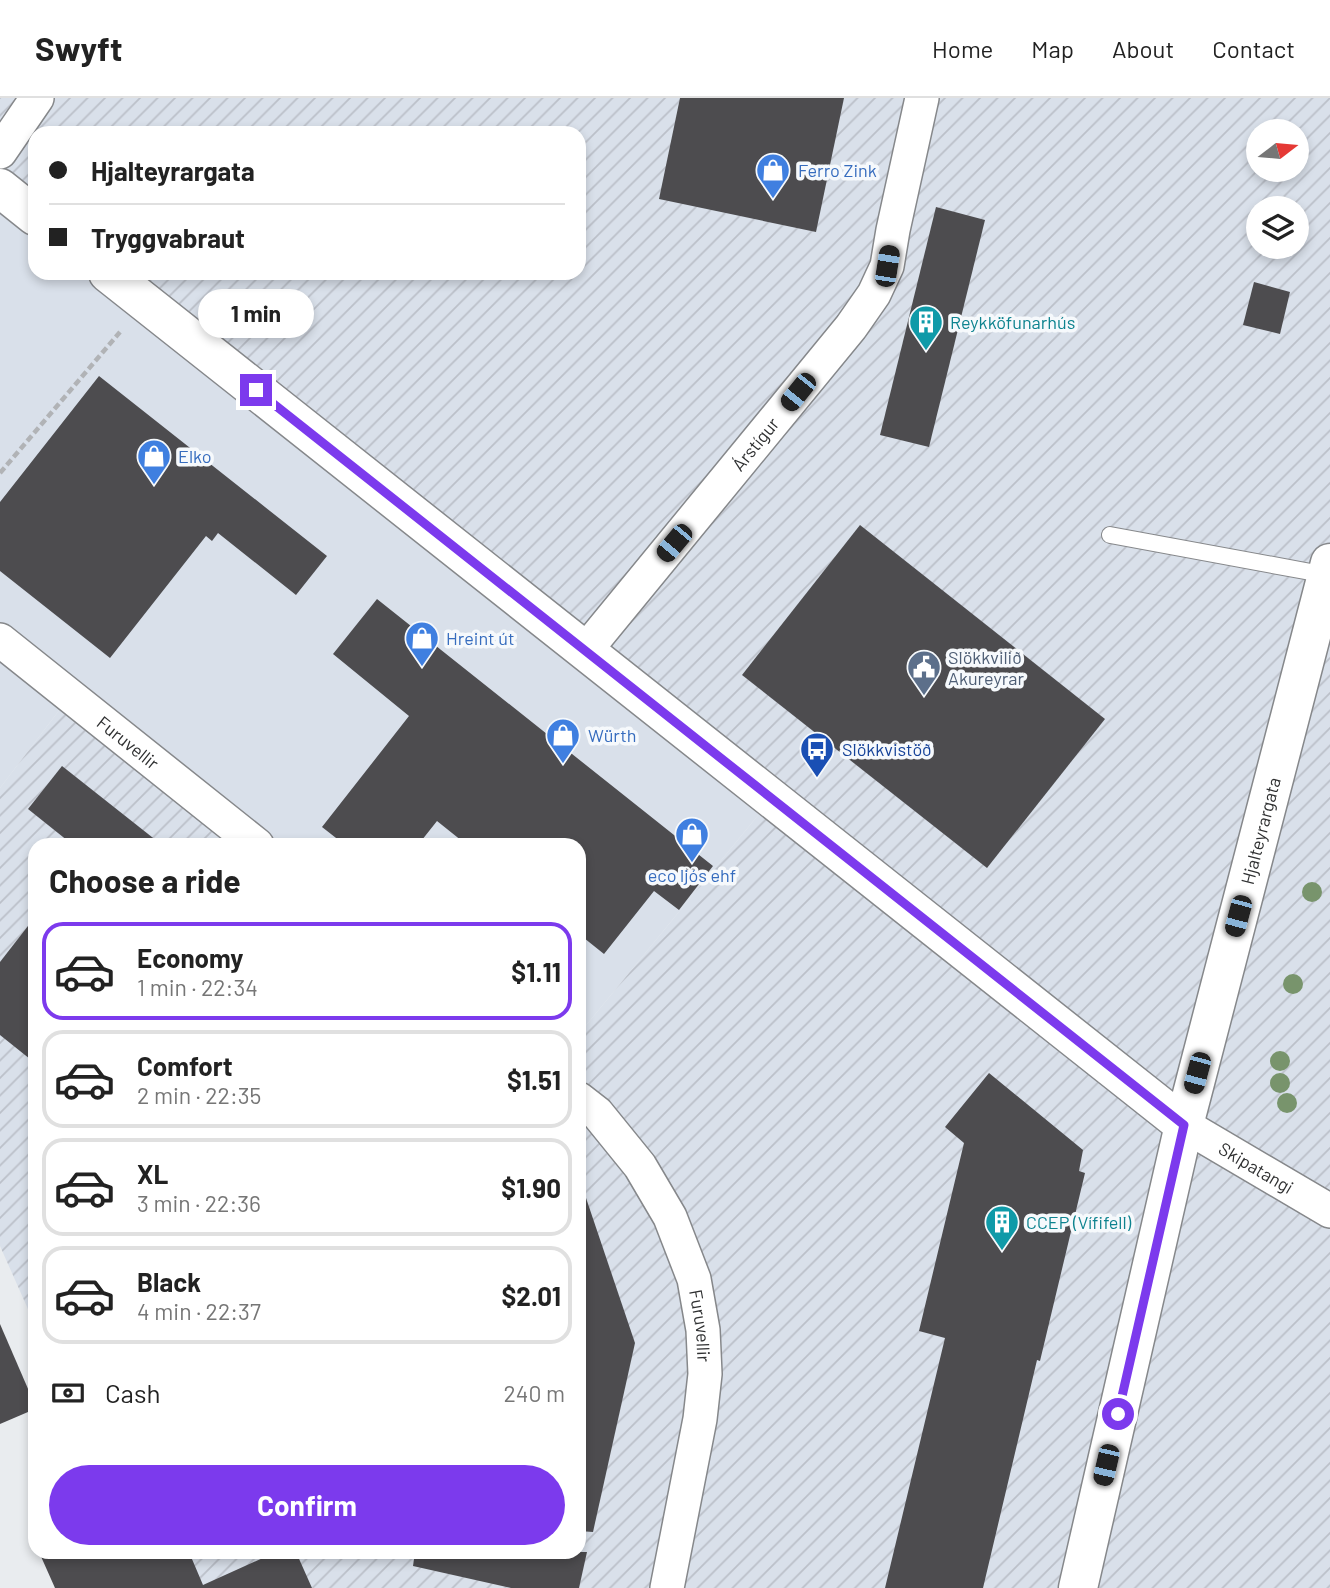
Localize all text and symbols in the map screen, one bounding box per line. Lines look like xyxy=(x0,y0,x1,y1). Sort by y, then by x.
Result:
text: Swyft xyxy=(35,28,122,68)
text: Home xyxy=(932,34,993,63)
text: Map xyxy=(1031,34,1074,63)
text: About xyxy=(1112,34,1174,63)
text: Contact xyxy=(1212,34,1295,63)
north arrow xyxy=(1246,119,1309,182)
map controls xyxy=(1246,119,1309,259)
shop icon: Ferro Zink xyxy=(754,151,792,200)
text: Hjalteyrargata xyxy=(91,155,255,186)
place label: Ferro Zink xyxy=(798,159,877,181)
button: layers xyxy=(1246,196,1309,259)
text: Tryggvabraut xyxy=(91,222,245,253)
car xyxy=(874,244,901,288)
callout: 1 min xyxy=(198,288,314,338)
text: 1 min xyxy=(231,299,281,327)
building icon: Reykköfunarhús xyxy=(907,303,945,352)
place label: Reykköfunarhús xyxy=(950,311,1075,333)
car xyxy=(777,369,820,415)
route end xyxy=(240,374,272,406)
street label: Árstígur xyxy=(727,412,784,475)
shop icon: Elko xyxy=(135,437,173,486)
place label: Elko xyxy=(178,445,212,467)
car xyxy=(653,520,696,566)
shop icon: Hreint út xyxy=(403,619,441,668)
place label: Hreint út xyxy=(446,627,515,649)
place label: Slökkvilið Akureyrar xyxy=(948,646,1024,689)
public building icon: Slökkvilið Akureyrar xyxy=(905,648,943,697)
street label: Furuvellir xyxy=(93,711,164,774)
shop icon: Würth xyxy=(544,716,582,765)
place label: Würth xyxy=(588,724,636,746)
bus stop icon: Slökkvistöð xyxy=(798,730,836,779)
place label: Slökkvistöð xyxy=(842,738,932,760)
street label: Hjalteyrargata xyxy=(1236,775,1285,887)
shop icon: eco ljós ehf xyxy=(673,815,711,864)
text: Choose a ride xyxy=(49,861,241,899)
place label: eco ljós ehf xyxy=(648,864,736,886)
car xyxy=(1223,893,1254,939)
icon: car xyxy=(53,940,116,1003)
text: Economy xyxy=(137,942,243,973)
text: $1.11 xyxy=(511,956,561,987)
text: 1 min · 22:34 xyxy=(137,973,258,1001)
icon: car xyxy=(53,1048,116,1111)
text: Comfort xyxy=(137,1050,233,1081)
car xyxy=(1182,1050,1213,1096)
text: $1.51 xyxy=(507,1064,561,1095)
text: 2 min · 22:35 xyxy=(137,1081,261,1109)
street label: Skipatangi xyxy=(1215,1137,1298,1198)
icon: car xyxy=(53,1156,116,1219)
text: XL xyxy=(137,1158,168,1189)
text: $1.90 xyxy=(501,1172,561,1203)
text: 3 min · 22:36 xyxy=(137,1189,261,1217)
building icon: CCEP (Vífifell) xyxy=(983,1203,1021,1252)
place label: CCEP (Vífifell) xyxy=(1026,1211,1132,1233)
icon: car xyxy=(53,1264,116,1327)
text: Black xyxy=(137,1266,201,1297)
text: $2.01 xyxy=(501,1280,561,1311)
street label: Furuvellir xyxy=(685,1288,715,1363)
text: 4 min · 22:37 xyxy=(137,1297,261,1325)
icon: cash xyxy=(49,1374,87,1412)
text: Cash xyxy=(105,1377,160,1408)
text: 240 m xyxy=(503,1379,565,1407)
route start xyxy=(1102,1398,1134,1430)
car xyxy=(1092,1442,1121,1488)
button: Confirm xyxy=(49,1465,565,1545)

